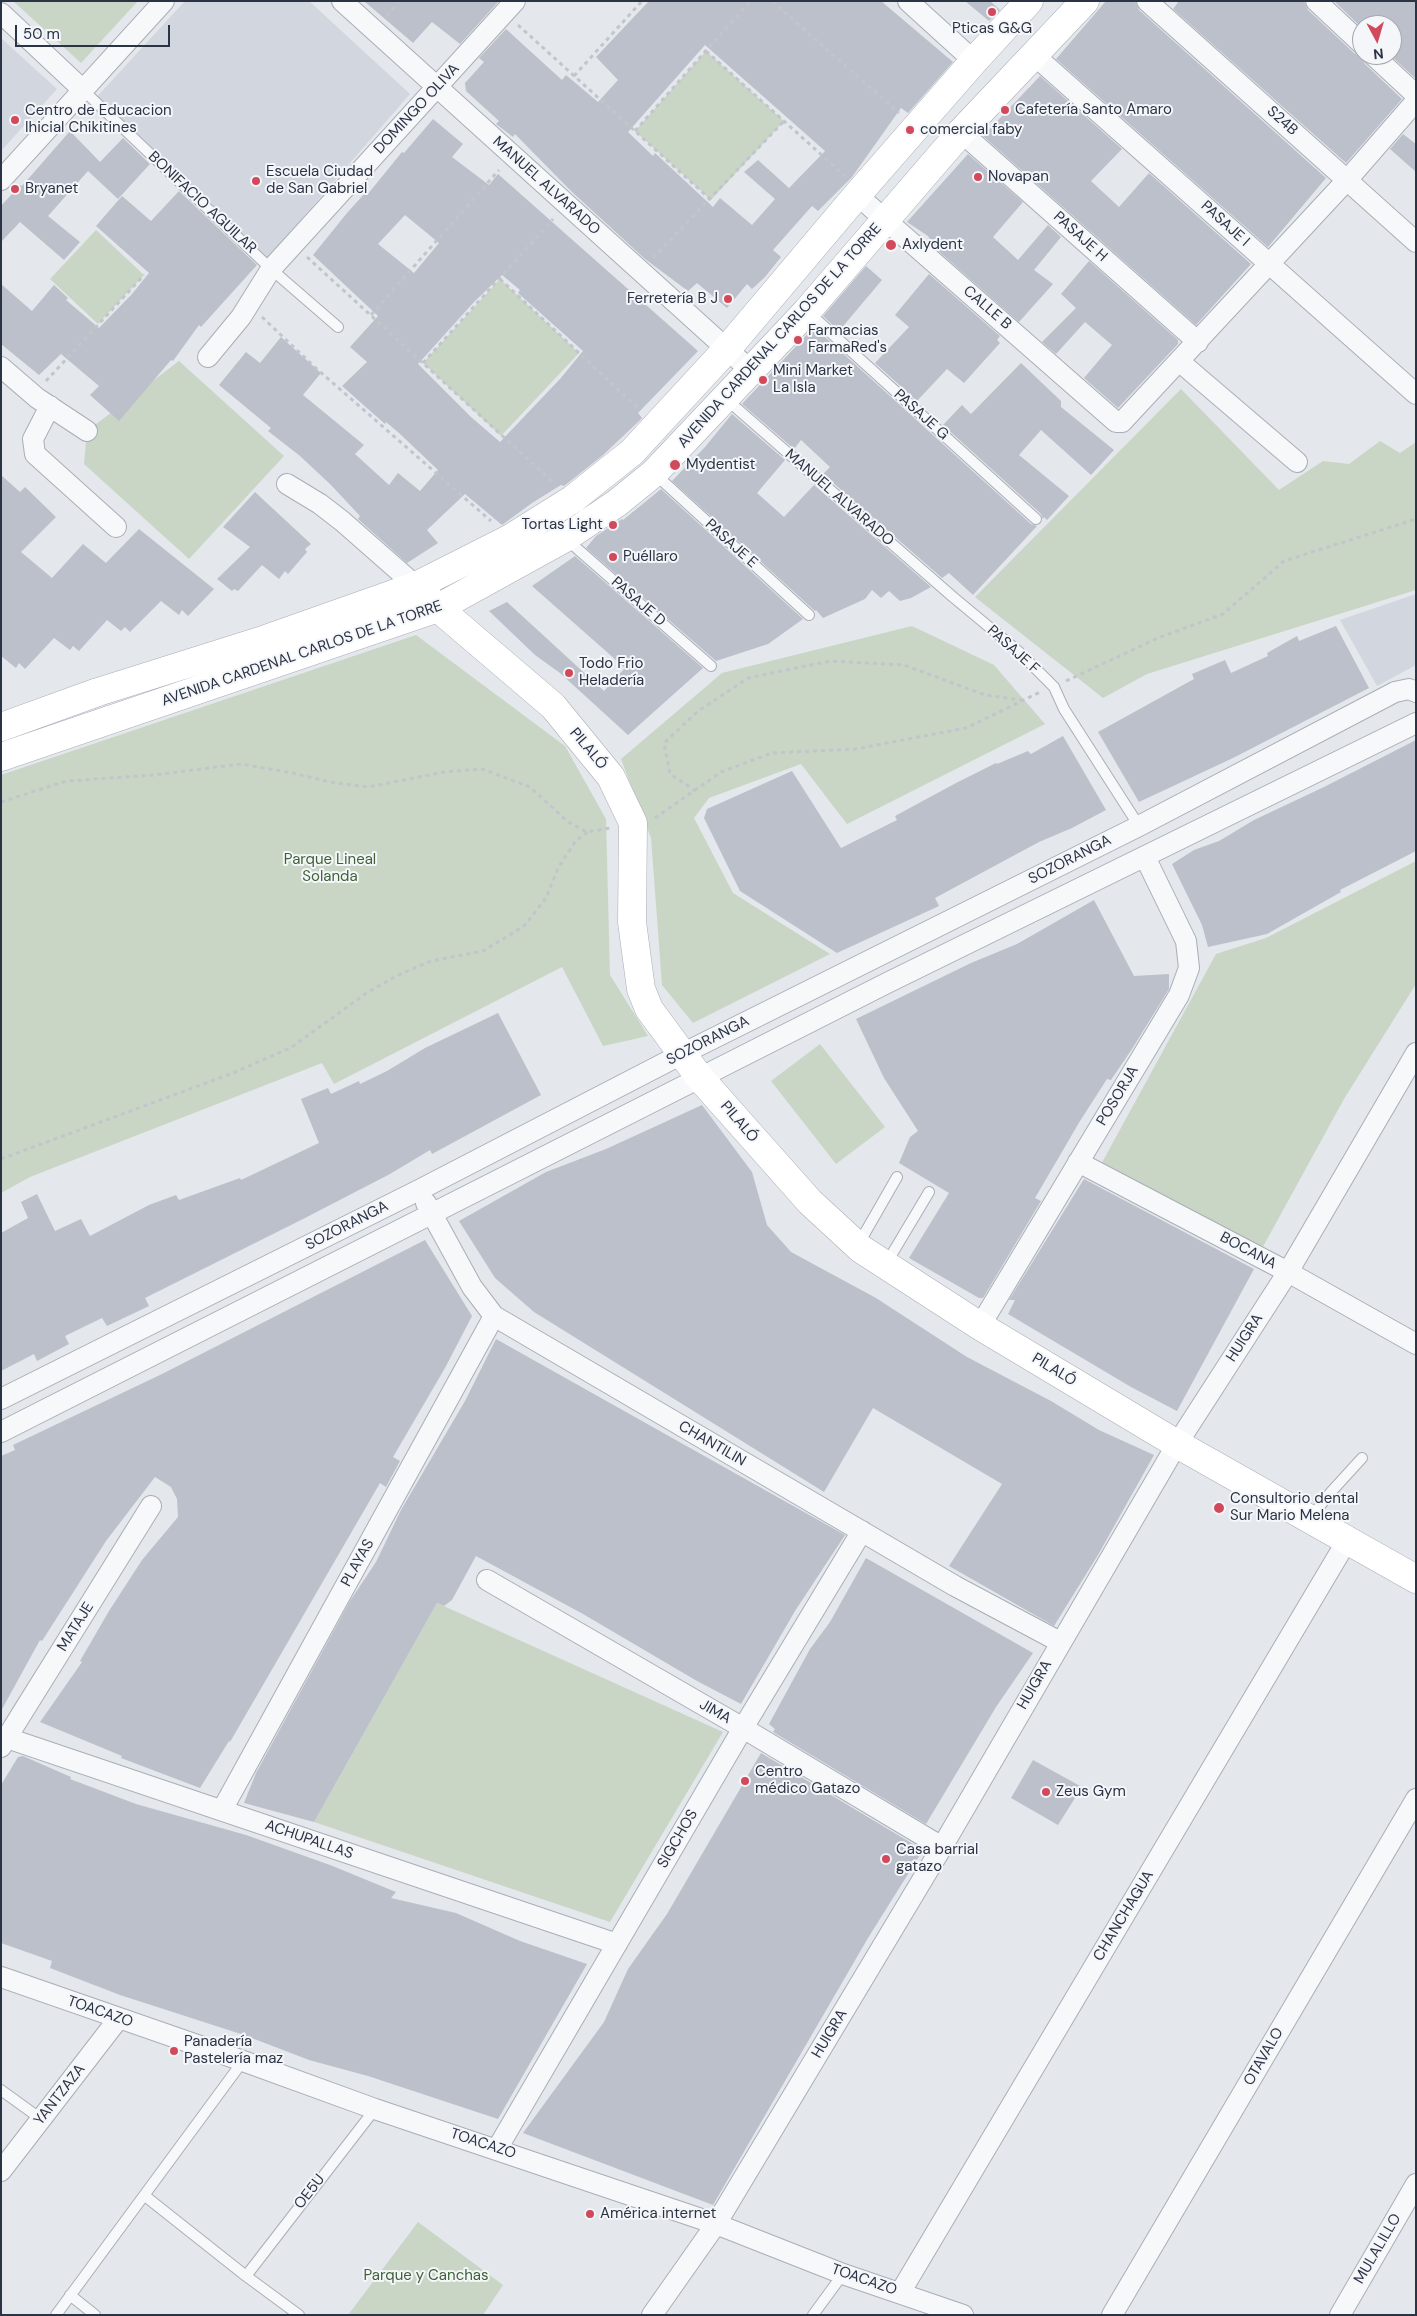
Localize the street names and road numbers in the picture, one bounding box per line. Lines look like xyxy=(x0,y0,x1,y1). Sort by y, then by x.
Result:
street label: DOMINGO OLIVA xyxy=(371,60,463,158)
street label: S24B xyxy=(1263,103,1301,139)
street label: MANUEL ALVARADO xyxy=(489,133,603,239)
street label: BONIFACIO AGUILAR xyxy=(144,148,260,258)
street label: PASAJE I xyxy=(1197,197,1253,251)
street label: PASAJE H xyxy=(1049,208,1111,266)
street label: AVENIDA CARDENAL CARLOS DE LA TORRE xyxy=(674,220,886,452)
street label: CALLE B xyxy=(959,282,1015,334)
street label: PASAJE G xyxy=(890,386,952,444)
street label: MANUEL ALVARADO xyxy=(781,446,897,550)
street label: PASAJE E xyxy=(701,516,761,572)
street label: PASAJE D xyxy=(607,573,669,631)
street label: AVENIDA CARDENAL CARLOS DE LA TORRE xyxy=(159,597,445,711)
street label: PASAJE F xyxy=(983,622,1043,678)
street label: PILALÓ xyxy=(565,725,611,773)
street label: SOZORANGA xyxy=(1026,831,1114,889)
street label: SOZORANGA xyxy=(664,1012,752,1070)
street label: POSORJA xyxy=(1093,1063,1143,1129)
street label: PILALÓ xyxy=(716,1098,762,1146)
street label: SOZORANGA xyxy=(303,1197,391,1255)
street label: BOCANA xyxy=(1217,1229,1279,1273)
street label: HUIGRA xyxy=(1223,1311,1267,1365)
street label: PILALÓ xyxy=(1029,1350,1079,1390)
street label: CHANTILIN xyxy=(675,1417,749,1471)
street label: PLAYAS xyxy=(338,1536,378,1590)
street label: MATAJE xyxy=(54,1599,98,1655)
street label: HUIGRA xyxy=(1014,1657,1056,1713)
street label: JIMA xyxy=(696,1696,734,1728)
street label: SIGCHOS xyxy=(654,1806,702,1872)
street label: ACHUPALLAS xyxy=(263,1817,355,1863)
street label: CHANCHAGUA xyxy=(1090,1868,1158,1964)
street label: TOACAZO xyxy=(65,1992,135,2032)
street label: HUIGRA xyxy=(808,2006,852,2062)
street label: OTAVALO xyxy=(1240,2025,1288,2089)
street label: YANTZAZA xyxy=(31,2061,89,2129)
street label: TOACAZO xyxy=(448,2125,518,2163)
street label: OE5U xyxy=(291,2171,329,2213)
street label: MULALILLO xyxy=(1351,2211,1405,2287)
street label: TOACAZO xyxy=(829,2260,899,2300)

